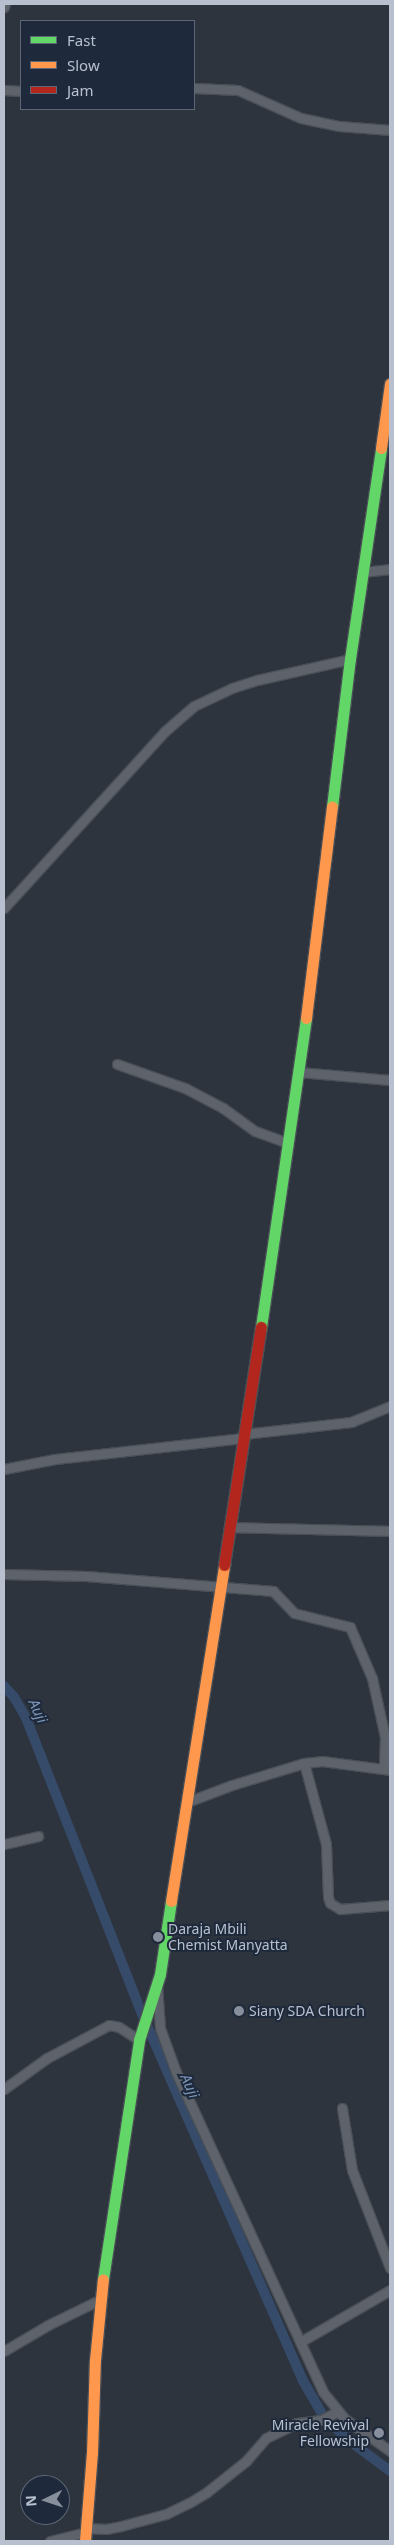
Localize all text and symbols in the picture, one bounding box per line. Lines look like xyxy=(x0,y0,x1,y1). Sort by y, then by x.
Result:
legend xyxy=(20,20,195,110)
text: Fast xyxy=(67,30,96,50)
text: Slow xyxy=(67,55,100,75)
text: Jam xyxy=(67,80,94,100)
water label: Auji xyxy=(25,1696,51,1726)
place label: Daraja Mbili Chemist Manyatta xyxy=(168,1921,288,1954)
marker: Daraja Mbili Chemist Manyatta xyxy=(152,1931,164,1943)
place label: Siany SDA Church xyxy=(249,2003,365,2019)
marker: Siany SDA Church xyxy=(233,2005,245,2017)
water label: Auji xyxy=(177,2071,203,2101)
place label: Miracle Revival Fellowship xyxy=(272,2417,369,2450)
marker: Miracle Revival Fellowship xyxy=(373,2427,385,2439)
north arrow xyxy=(20,2475,70,2525)
text: N xyxy=(21,2495,40,2507)

